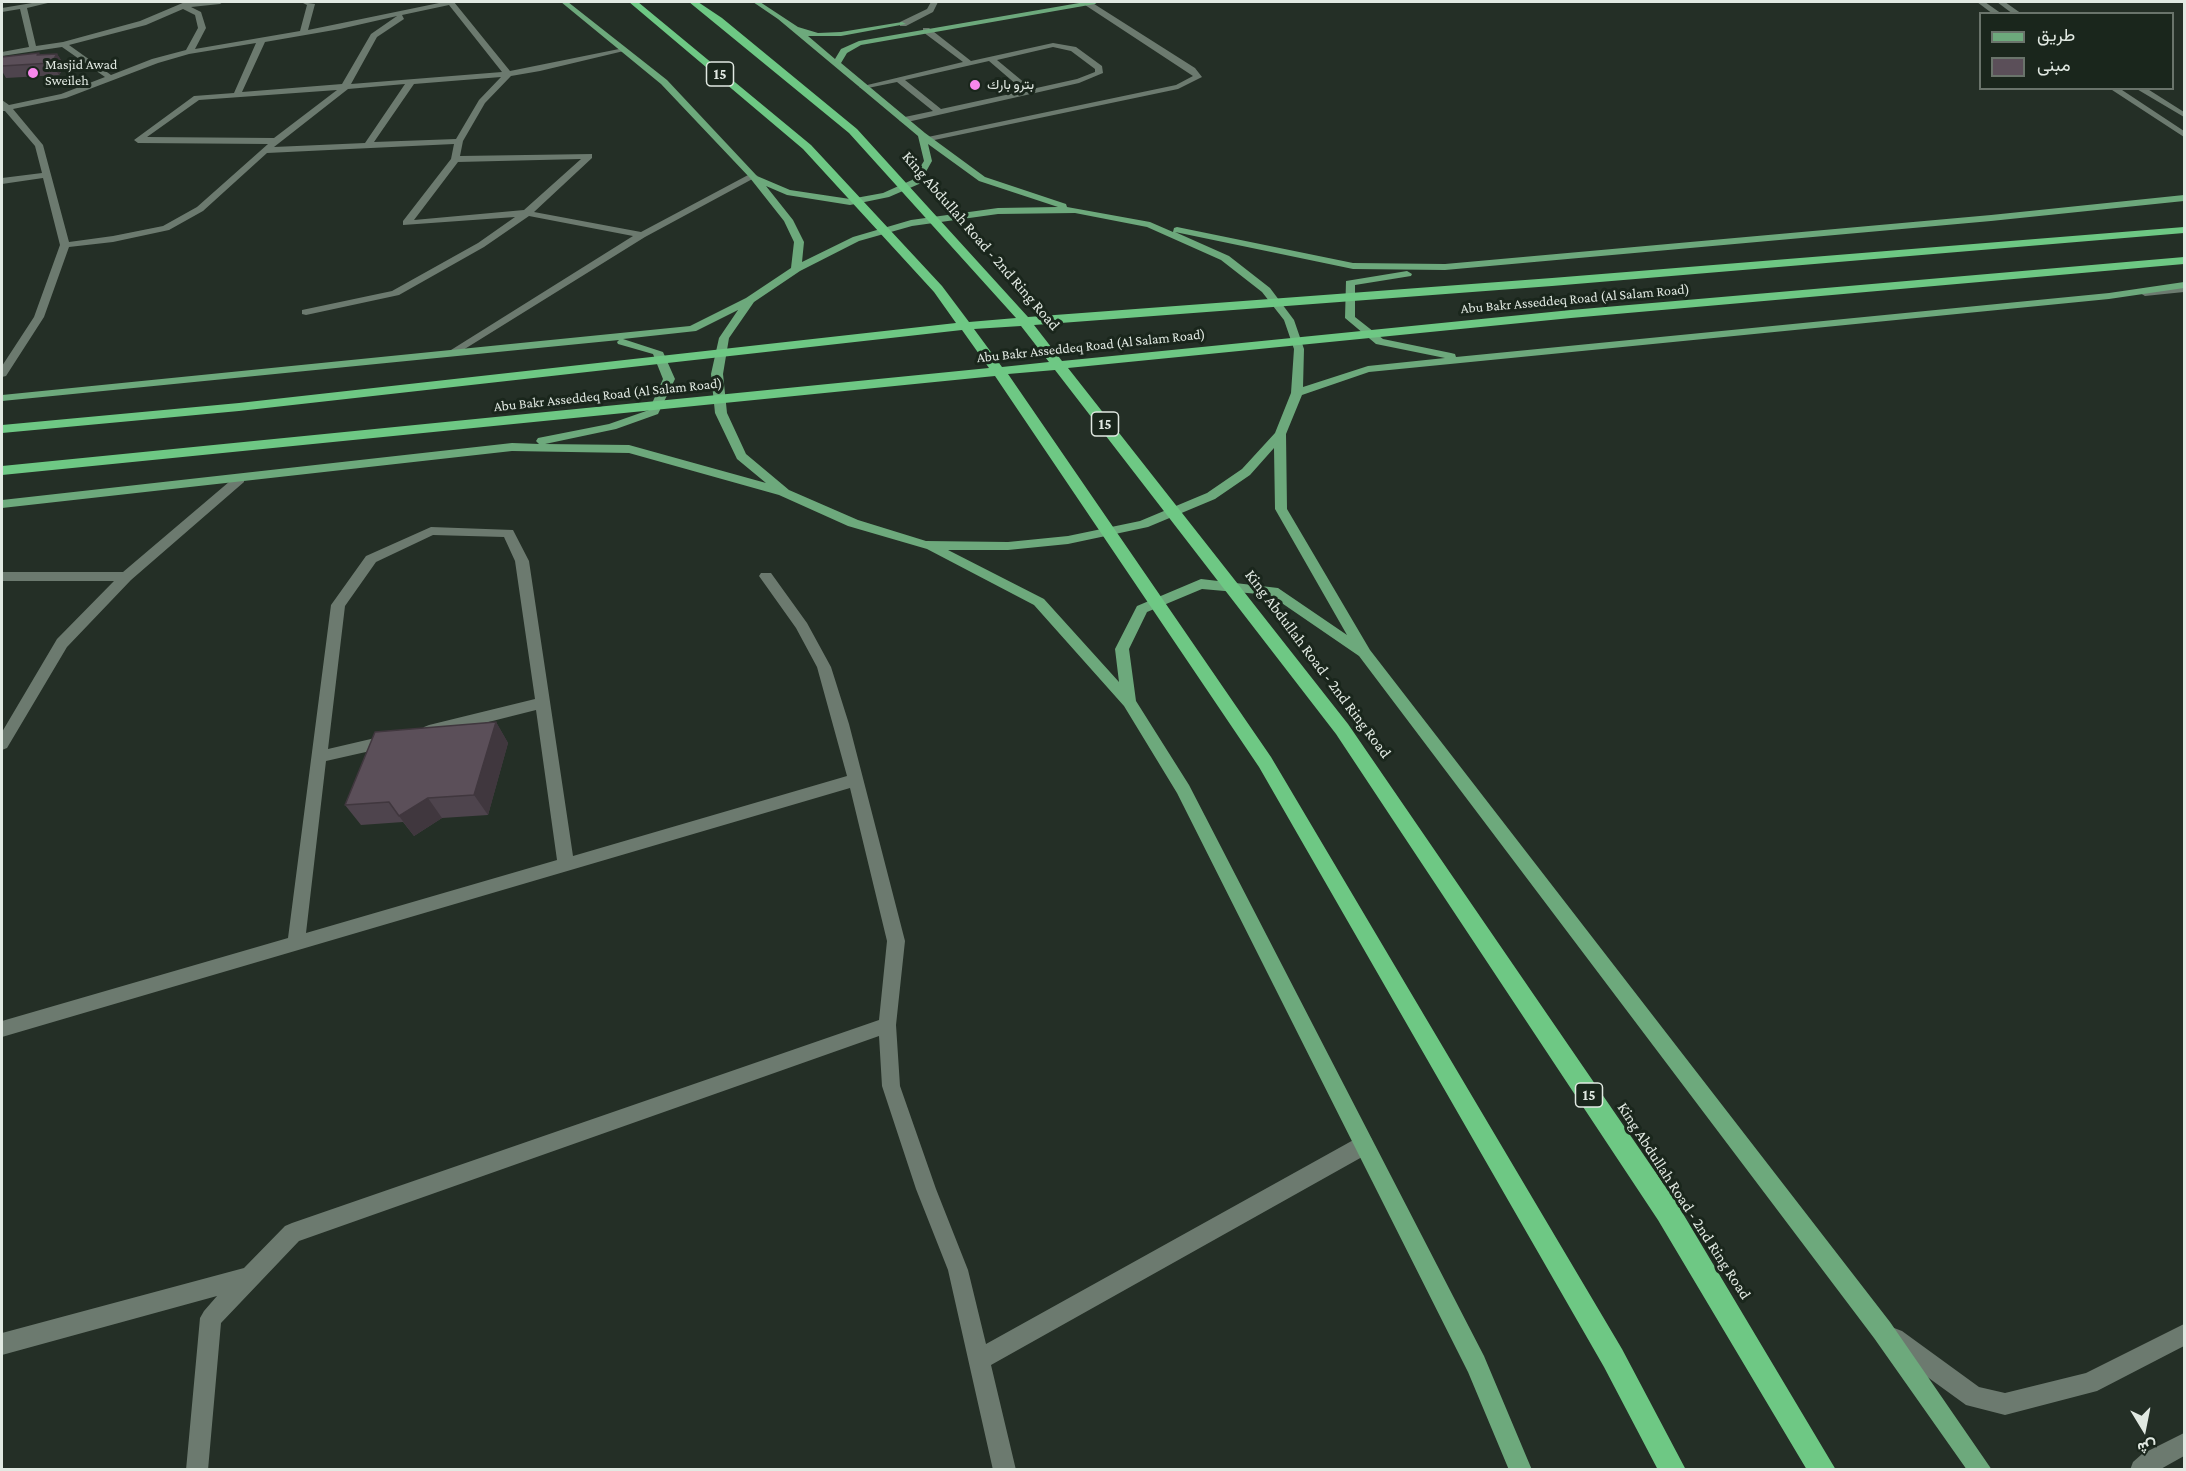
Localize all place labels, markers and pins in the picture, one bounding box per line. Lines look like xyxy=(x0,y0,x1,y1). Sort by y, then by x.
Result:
place label: Masjid Awad Sweileh xyxy=(45,57,117,90)
marker: Masjid Awad Sweileh xyxy=(26,66,40,80)
place label: بترو بارك xyxy=(987,77,1034,93)
marker: بترو بارك xyxy=(968,78,982,92)

